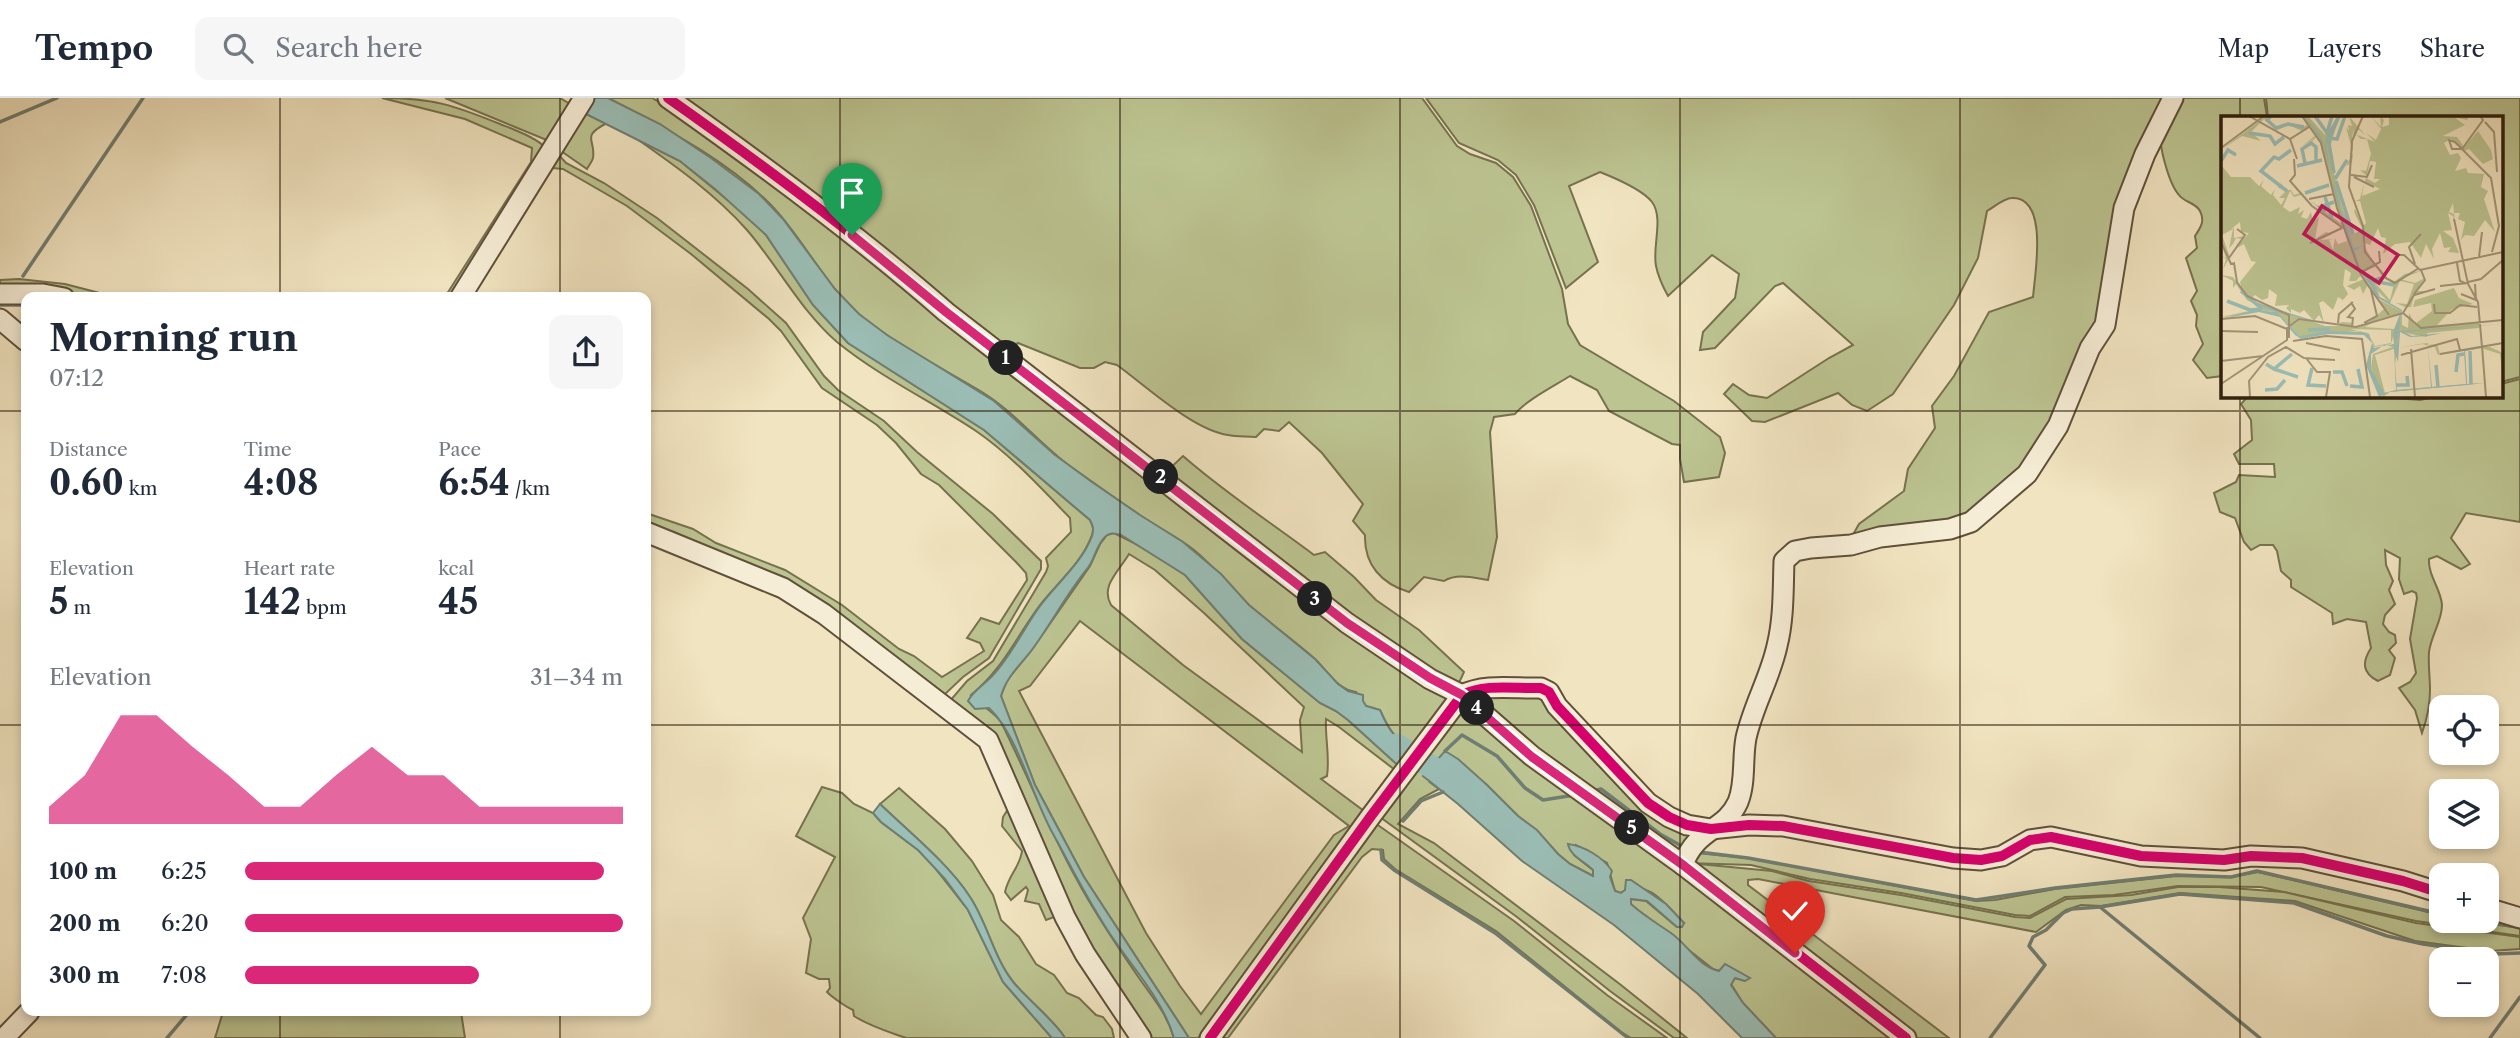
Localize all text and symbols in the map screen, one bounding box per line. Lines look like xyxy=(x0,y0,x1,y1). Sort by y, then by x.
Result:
search box xyxy=(195,17,685,80)
text: Tempo xyxy=(35,28,153,69)
icon: search xyxy=(219,29,257,67)
text: Search here xyxy=(275,32,423,64)
text: Map xyxy=(2218,34,2269,63)
text: Layers xyxy=(2307,34,2382,63)
text: Share xyxy=(2420,34,2485,63)
inset map xyxy=(2221,116,2502,397)
pin xyxy=(822,163,882,235)
icon: arrive xyxy=(833,174,871,212)
text: Morning run xyxy=(49,314,298,361)
button: share xyxy=(549,315,623,389)
pin: 1 xyxy=(988,341,1024,376)
text: 1 xyxy=(1001,346,1010,369)
text: 07:12 xyxy=(49,364,104,392)
text: Distance xyxy=(49,438,128,461)
text: Time xyxy=(244,438,292,461)
text: Pace xyxy=(438,438,481,461)
pin: 2 xyxy=(1144,460,1178,494)
text: 0.60 xyxy=(49,461,124,504)
text: 4:08 xyxy=(244,461,319,504)
text: 6:54 xyxy=(438,461,510,504)
text: 2 xyxy=(1155,465,1166,488)
text: km xyxy=(124,477,158,500)
text: /km xyxy=(510,477,550,500)
text: Elevation xyxy=(49,557,134,580)
text: Heart rate xyxy=(244,557,335,580)
text: kcal xyxy=(438,557,474,580)
text: 5 xyxy=(49,580,68,623)
text: 142 xyxy=(244,580,301,623)
text: 45 xyxy=(438,580,478,623)
pin: 3 xyxy=(1298,582,1332,616)
text: 3 xyxy=(1309,587,1320,610)
text: m xyxy=(68,596,91,619)
text: bpm xyxy=(301,596,347,619)
text: Elevation xyxy=(49,663,152,691)
text: 31–34 m xyxy=(530,663,623,691)
pin: 4 xyxy=(1460,690,1494,726)
map controls xyxy=(2429,695,2499,1017)
button: locate xyxy=(2429,695,2499,765)
text: 4 xyxy=(1471,696,1482,719)
button: layers xyxy=(2429,779,2499,849)
pin: 5 xyxy=(1614,810,1650,846)
text: 5 xyxy=(1626,816,1637,839)
text: 100 m xyxy=(49,857,117,885)
text: 6:25 xyxy=(161,857,207,885)
button: + xyxy=(2429,863,2499,933)
pin xyxy=(1765,881,1825,953)
icon: check xyxy=(1776,892,1814,930)
text: 200 m xyxy=(49,909,121,937)
text: 6:20 xyxy=(161,909,209,937)
button: − xyxy=(2429,947,2499,1017)
text: 300 m xyxy=(49,961,120,989)
text: 7:08 xyxy=(161,961,207,989)

